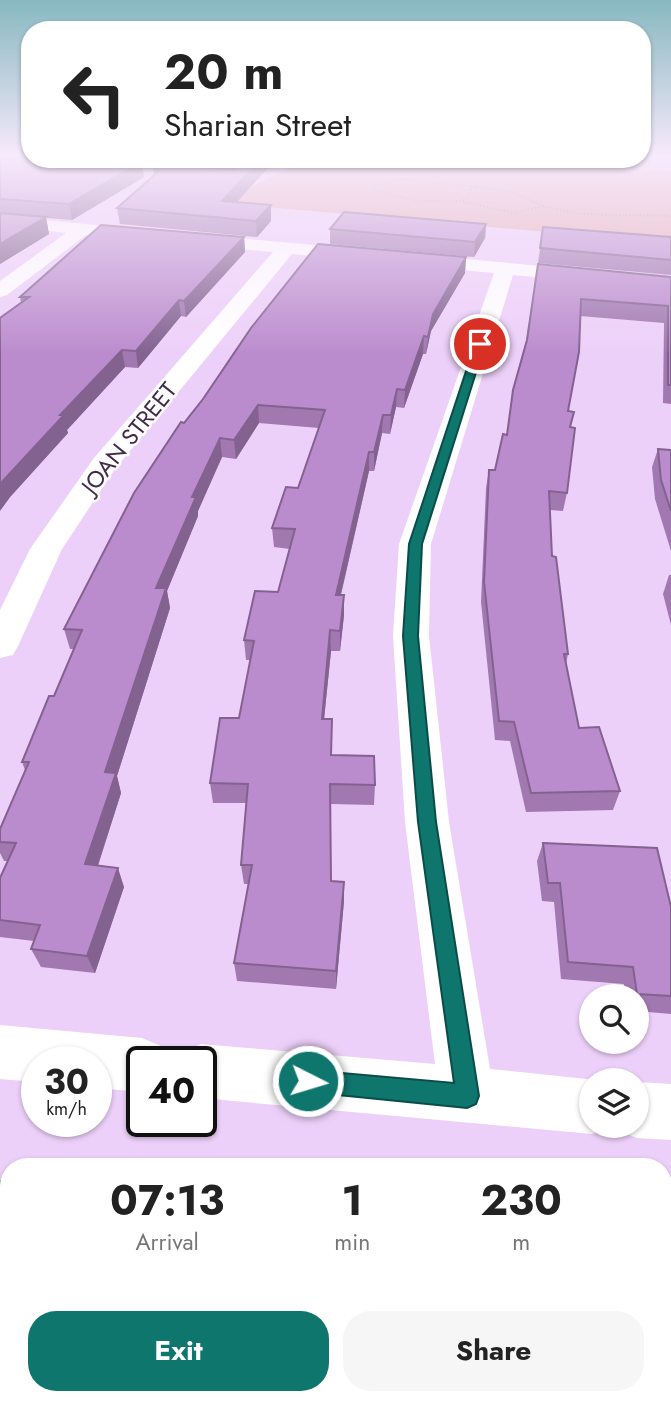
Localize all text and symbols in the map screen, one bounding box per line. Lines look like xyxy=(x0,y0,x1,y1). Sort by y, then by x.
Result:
text: 20 m xyxy=(164,37,283,107)
icon: left xyxy=(49,49,140,140)
text: Sharian Street xyxy=(164,102,351,148)
pin xyxy=(450,314,510,374)
icon: arrive xyxy=(461,325,499,363)
street label: JOAN STREET xyxy=(71,375,185,504)
map controls xyxy=(579,984,649,1138)
button: search xyxy=(579,984,649,1054)
position arrow xyxy=(271,1044,345,1118)
speed limit sign: 40 xyxy=(126,1046,217,1137)
text: 30 xyxy=(44,1057,89,1107)
button: layers xyxy=(579,1068,649,1138)
text: km/h xyxy=(46,1096,87,1122)
text: 07:13 xyxy=(110,1170,224,1231)
text: 1 xyxy=(342,1170,363,1231)
text: 230 xyxy=(480,1170,562,1231)
text: Arrival xyxy=(135,1225,199,1259)
text: min xyxy=(334,1225,370,1259)
text: m xyxy=(512,1225,530,1259)
button: Exit xyxy=(28,1311,329,1391)
button: Share xyxy=(343,1311,644,1391)

